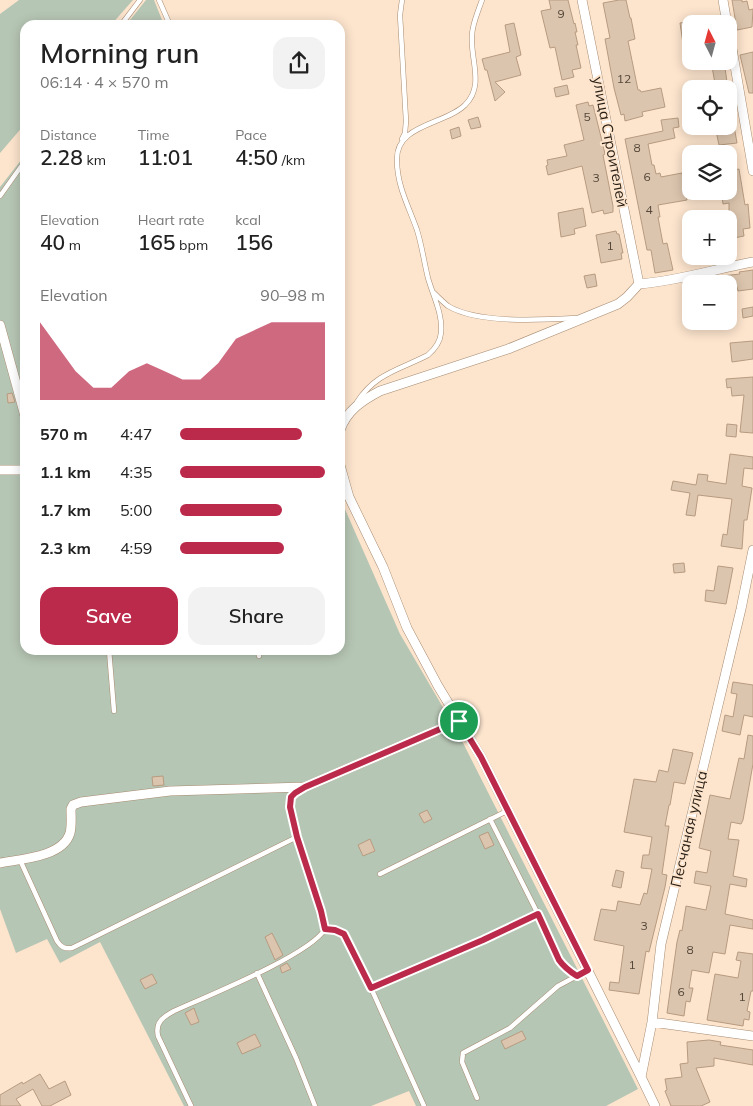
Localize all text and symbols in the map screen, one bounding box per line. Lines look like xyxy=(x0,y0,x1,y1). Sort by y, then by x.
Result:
house number: 9 xyxy=(557,6,565,21)
north arrow xyxy=(682,15,738,70)
map controls xyxy=(682,15,737,330)
text: Morning run xyxy=(40,35,199,70)
button: share xyxy=(273,37,325,89)
house number: 12 xyxy=(617,71,631,86)
text: 06:14 · 4 × 570 m xyxy=(40,72,169,92)
street label: улица Строителей xyxy=(589,75,632,209)
button: locate xyxy=(682,80,737,135)
house number: 5 xyxy=(583,109,591,124)
text: Distance xyxy=(40,126,97,144)
text: Time xyxy=(138,126,169,144)
text: Pace xyxy=(235,126,267,144)
house number: 8 xyxy=(633,140,641,155)
text: 2.28 xyxy=(40,144,83,170)
text: 11:01 xyxy=(138,144,193,170)
text: 4:50 xyxy=(235,144,278,170)
button: layers xyxy=(682,145,737,200)
text: km xyxy=(83,151,106,169)
text: /km xyxy=(278,151,305,169)
house number: 6 xyxy=(643,169,651,184)
house number: 3 xyxy=(592,170,600,185)
house number: 4 xyxy=(645,202,653,217)
button: + xyxy=(682,210,737,265)
text: Elevation xyxy=(40,211,99,229)
text: Heart rate xyxy=(138,211,204,229)
text: kcal xyxy=(235,211,261,229)
text: 40 xyxy=(40,229,65,255)
text: 165 xyxy=(138,229,175,255)
text: 156 xyxy=(235,229,273,255)
text: m xyxy=(65,236,81,254)
text: bpm xyxy=(175,236,208,254)
house number: 1 xyxy=(606,238,614,253)
button: − xyxy=(682,275,737,330)
text: Elevation xyxy=(40,285,108,305)
text: 90–98 m xyxy=(260,285,325,305)
text: 570 m xyxy=(40,424,88,444)
text: 4:47 xyxy=(120,424,152,444)
text: 1.1 km xyxy=(40,462,91,482)
text: 4:35 xyxy=(120,462,152,482)
text: 1.7 km xyxy=(40,500,91,520)
text: 5:00 xyxy=(120,500,152,520)
text: 2.3 km xyxy=(40,538,91,558)
text: 4:59 xyxy=(120,538,152,558)
button: Save xyxy=(40,587,178,645)
button: Share xyxy=(188,587,325,645)
pin xyxy=(438,700,480,742)
icon: arrive xyxy=(445,707,473,735)
street label: Песчаная улица xyxy=(666,769,711,889)
house number: 3 xyxy=(640,918,648,933)
house number: 8 xyxy=(686,942,694,957)
house number: 1 xyxy=(628,957,636,972)
house number: 6 xyxy=(677,984,685,999)
house number: 1 xyxy=(738,989,746,1004)

